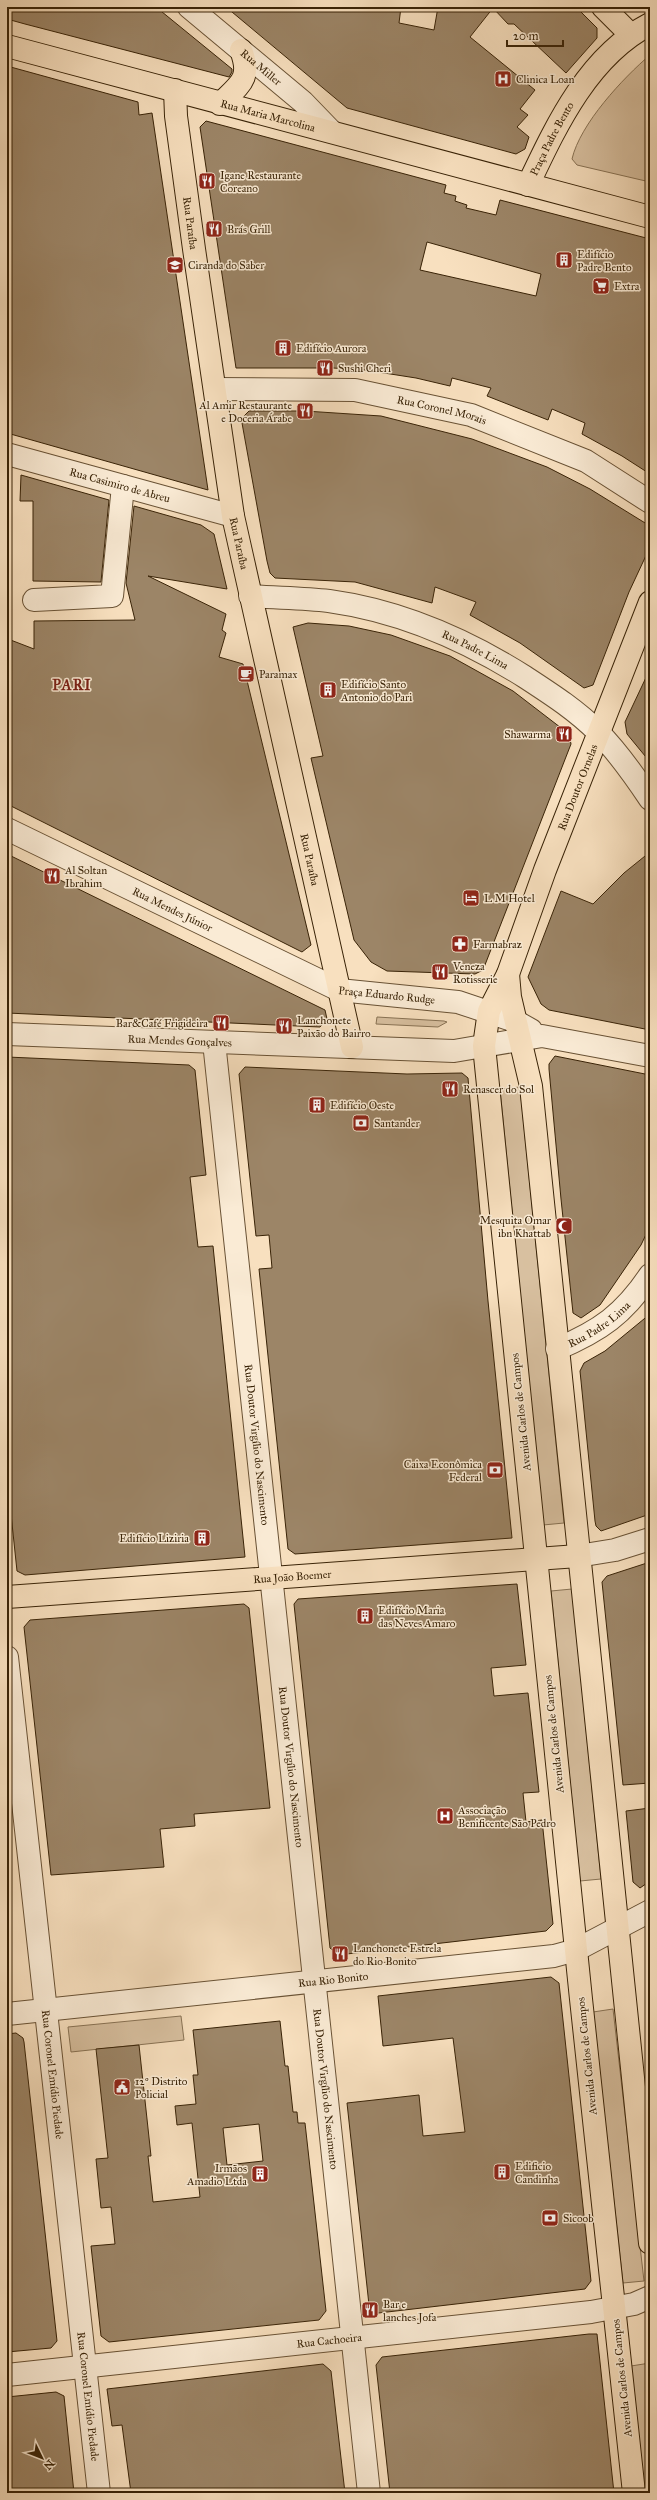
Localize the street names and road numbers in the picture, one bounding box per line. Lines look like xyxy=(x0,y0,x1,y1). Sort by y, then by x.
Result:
street label: Rua Miller xyxy=(238,46,285,89)
street label: Rua Maria Marcolina xyxy=(219,97,317,134)
street label: Praça Padre Bento xyxy=(527,99,576,178)
street label: Rua Paraíba xyxy=(180,196,201,251)
street label: Rua Coronel Morais xyxy=(396,393,489,427)
street label: Rua Casimiro de Abreu xyxy=(68,465,172,505)
street label: Rua Paraíba xyxy=(227,516,251,571)
street label: Rua Padre Lima xyxy=(440,627,511,672)
street label: Rua Doutor Ornelas xyxy=(555,742,600,832)
street label: Rua Paraíba xyxy=(298,832,322,887)
street label: Rua Mendes Júnior xyxy=(130,884,216,935)
street label: Praça Eduardo Rudge xyxy=(338,983,436,1006)
street label: Rua Mendes Gonçalves xyxy=(127,1032,232,1049)
street label: Rua Padre Lima xyxy=(566,1298,633,1350)
street label: Avenida Carlos de Campos xyxy=(508,1352,534,1473)
street label: Rua Doutor Virgílio do Nascimento xyxy=(242,1363,272,1526)
street label: Rua João Boemer xyxy=(253,1567,333,1586)
street label: Avenida Carlos de Campos xyxy=(541,1674,567,1795)
street label: Rua Doutor Virgílio do Nascimento xyxy=(276,1686,307,1848)
street label: Rua Rio Bonito xyxy=(297,1969,369,1990)
street label: Avenida Carlos de Campos xyxy=(574,1996,600,2117)
street label: Rua Doutor Virgílio do Nascimento xyxy=(311,2008,341,2171)
street label: Rua Coronel Emídio Piedade xyxy=(39,2009,67,2140)
street label: Avenida Carlos de Campos xyxy=(609,2318,635,2439)
street label: Rua Cachoeira xyxy=(296,2330,363,2350)
street label: Rua Coronel Emídio Piedade xyxy=(75,2331,102,2462)

